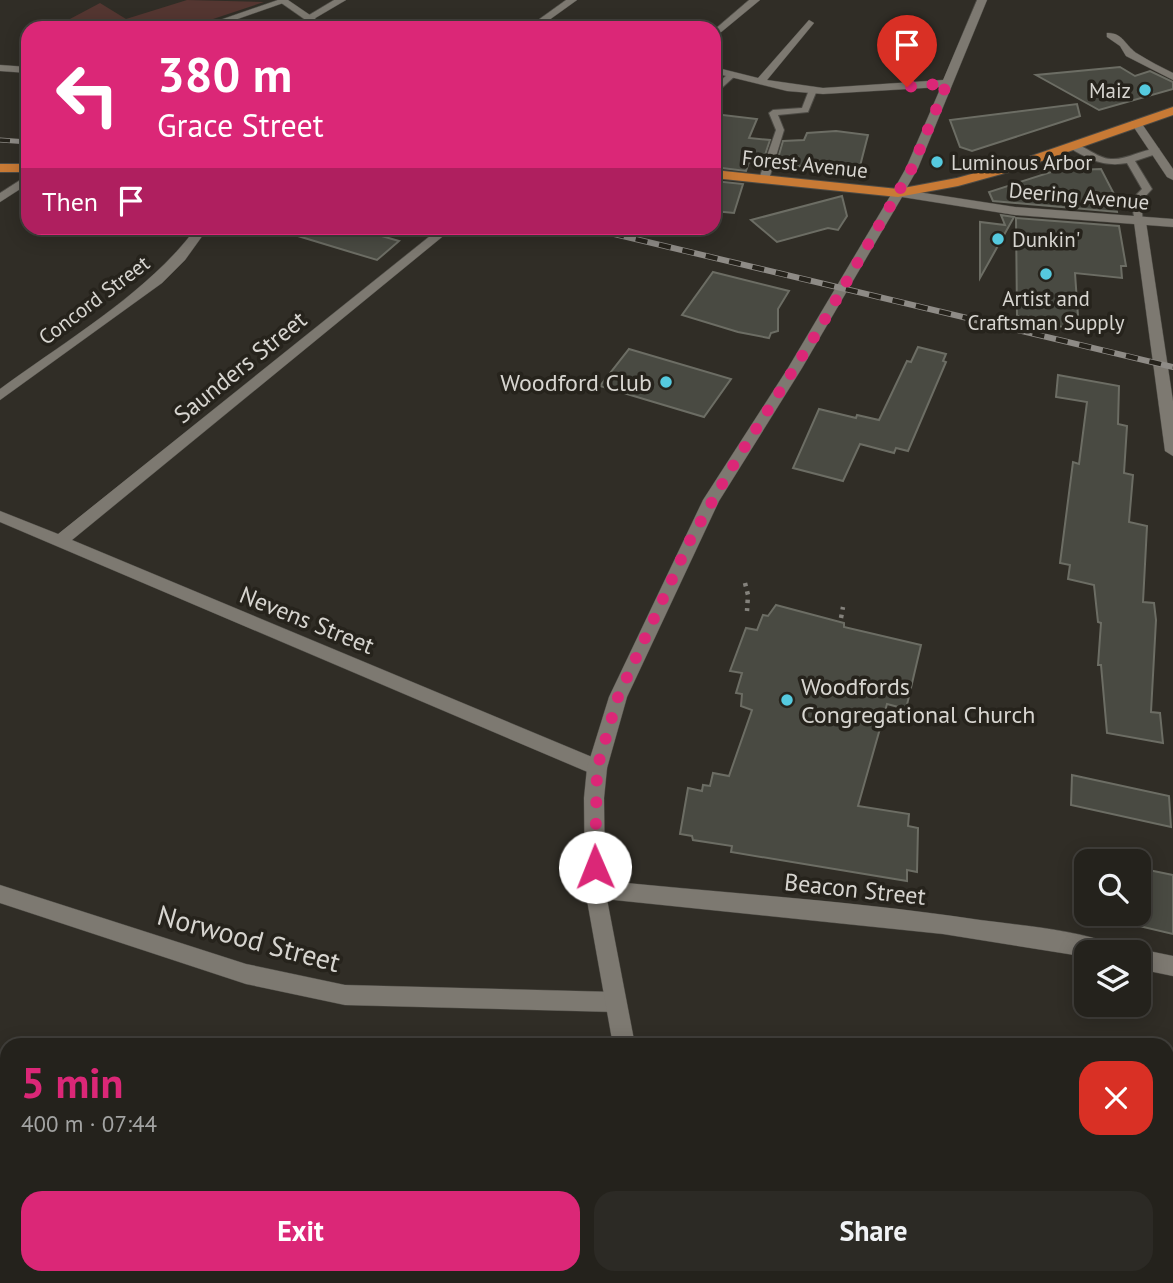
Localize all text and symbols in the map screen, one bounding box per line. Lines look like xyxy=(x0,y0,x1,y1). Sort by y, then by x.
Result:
pin xyxy=(877,15,937,87)
icon: arrive xyxy=(888,26,926,64)
text: 380 m xyxy=(157,42,292,106)
icon: left xyxy=(42,49,133,140)
place label: Maiz xyxy=(1089,77,1131,104)
marker: Maiz xyxy=(1137,82,1153,98)
text: Grace Street xyxy=(157,104,324,146)
street label: Forest Avenue xyxy=(741,144,869,184)
place label: Luminous Arbor xyxy=(951,149,1092,176)
marker: Luminous Arbor xyxy=(929,154,945,170)
street label: Deering Avenue xyxy=(1008,176,1150,216)
icon: arrive xyxy=(112,182,150,220)
text: Then xyxy=(42,185,98,218)
place label: Dunkin' xyxy=(1012,226,1080,253)
marker: Dunkin' xyxy=(990,231,1006,247)
street label: Concord Street xyxy=(33,250,155,350)
marker: Artist and Craftsman Supply xyxy=(1038,266,1054,282)
place label: Artist and Craftsman Supply xyxy=(967,285,1125,336)
street label: Saunders Street xyxy=(167,304,313,430)
place label: Woodford Club xyxy=(500,367,652,398)
marker: Woodford Club xyxy=(658,374,674,390)
street label: Nevens Street xyxy=(235,579,379,661)
place label: Woodfords Congregational Church xyxy=(801,671,1035,730)
marker: Woodfords Congregational Church xyxy=(779,692,795,708)
position arrow xyxy=(558,830,632,904)
map controls xyxy=(1074,849,1151,1017)
button: search xyxy=(1074,849,1151,926)
street label: Beacon Street xyxy=(783,866,927,912)
street label: Norwood Street xyxy=(154,896,345,980)
button: layers xyxy=(1074,940,1151,1017)
text: 5 min xyxy=(21,1055,123,1110)
button: close xyxy=(1079,1061,1153,1135)
text: 400 m · 07:44 xyxy=(21,1109,157,1138)
button: Exit xyxy=(21,1191,580,1271)
button: Share xyxy=(594,1191,1153,1271)

